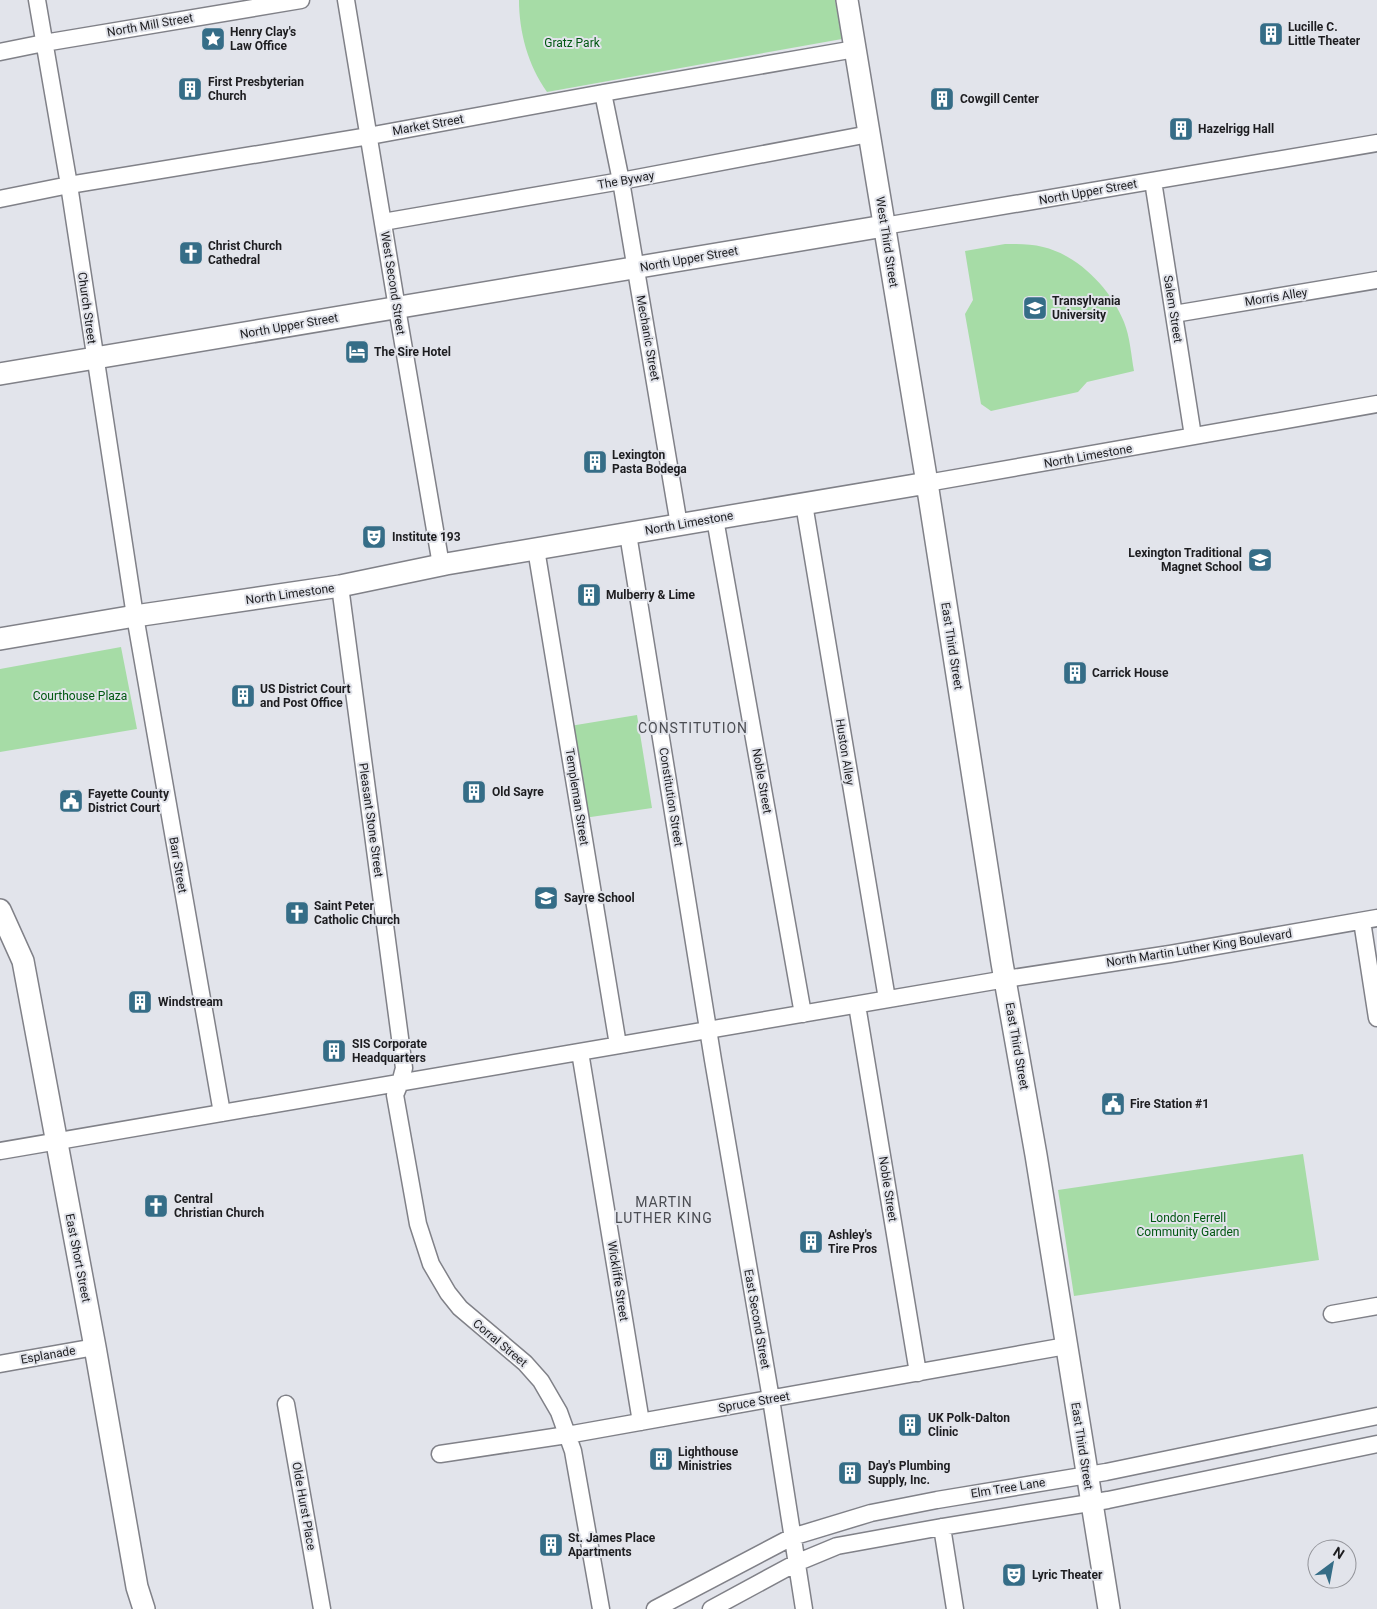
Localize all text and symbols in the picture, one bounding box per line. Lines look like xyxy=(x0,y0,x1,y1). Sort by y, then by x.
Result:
street label: North Mill Street xyxy=(106,11,194,39)
place label: Lucille C. Little Theater xyxy=(1288,20,1361,48)
building icon: Lucille C. Little Theater xyxy=(1258,21,1284,47)
place label: Henry Clay's Law Office xyxy=(230,25,296,53)
place icon: Henry Clay's Law Office xyxy=(200,26,226,52)
park label: Gratz Park xyxy=(544,36,601,50)
place label: First Presbyterian Church xyxy=(208,75,304,103)
building icon: First Presbyterian Church xyxy=(177,76,203,102)
building icon: Cowgill Center xyxy=(929,86,955,112)
place label: Cowgill Center xyxy=(960,92,1039,106)
street label: Market Street xyxy=(391,112,465,138)
building icon: Hazelrigg Hall xyxy=(1168,116,1194,142)
place label: Hazelrigg Hall xyxy=(1198,122,1274,136)
street label: The Byway xyxy=(597,168,656,192)
street label: North Upper Street xyxy=(1038,176,1138,208)
street label: West Third Street xyxy=(873,196,901,288)
street label: West Second Street xyxy=(378,230,408,336)
place label: Christ Church Cathedral xyxy=(208,239,282,267)
church icon: Christ Church Cathedral xyxy=(178,240,204,266)
street label: North Upper Street xyxy=(639,243,739,275)
street label: Church Street xyxy=(75,271,99,345)
street label: Salem Street xyxy=(1161,274,1185,344)
street label: Morris Alley xyxy=(1244,285,1309,309)
street label: Mechanic Street xyxy=(634,294,662,382)
place label: Transylvania University xyxy=(1052,294,1121,322)
school or university icon: Transylvania University xyxy=(1022,295,1048,321)
street label: North Upper Street xyxy=(239,310,339,342)
hotel icon: The Sire Hotel xyxy=(344,339,370,365)
place label: The Sire Hotel xyxy=(374,345,451,359)
street label: North Limestone xyxy=(1043,441,1133,471)
place label: Lexington Pasta Bodega xyxy=(612,448,687,476)
building icon: Lexington Pasta Bodega xyxy=(582,449,608,475)
street label: North Limestone xyxy=(644,508,734,538)
theatre icon: Institute 193 xyxy=(361,524,387,550)
place label: Institute 193 xyxy=(392,530,461,544)
place label: Lexington Traditional Magnet School xyxy=(1128,546,1242,574)
school or university icon: Lexington Traditional Magnet School xyxy=(1247,547,1273,573)
street label: North Limestone xyxy=(245,581,335,607)
building icon: Mulberry & Lime xyxy=(576,582,602,608)
place label: Mulberry & Lime xyxy=(606,588,695,602)
street label: East Third Street xyxy=(938,601,966,691)
building icon: Carrick House xyxy=(1062,660,1088,686)
place label: Carrick House xyxy=(1092,666,1169,680)
place label: US District Court and Post Office xyxy=(260,682,350,710)
building icon: US District Court and Post Office xyxy=(230,683,256,709)
park label: Courthouse Plaza xyxy=(33,689,127,703)
street label: Huston Alley xyxy=(833,718,857,787)
district label: CONSTITUTION xyxy=(638,720,748,736)
street label: Constitution Street xyxy=(656,747,686,847)
street label: Noble Street xyxy=(749,747,775,815)
street label: Templeman Street xyxy=(562,748,592,846)
street label: Pleasant Stone Street xyxy=(356,762,386,878)
building icon: Old Sayre xyxy=(461,779,487,805)
place label: Old Sayre xyxy=(492,785,544,799)
place label: Fayette County District Court xyxy=(88,787,170,815)
public building icon: Fayette County District Court xyxy=(58,788,84,814)
street label: Barr Street xyxy=(166,836,190,894)
school or university icon: Sayre School xyxy=(533,885,559,911)
place label: Sayre School xyxy=(564,891,635,905)
place label: Saint Peter Catholic Church xyxy=(314,899,400,927)
church icon: Saint Peter Catholic Church xyxy=(284,900,310,926)
street label: North Martin Luther King Boulevard xyxy=(1105,926,1293,970)
building icon: Windstream xyxy=(127,989,153,1015)
place label: Windstream xyxy=(158,995,223,1009)
street label: East Third Street xyxy=(1002,1001,1032,1091)
place label: SIS Corporate Headquarters xyxy=(352,1037,427,1065)
building icon: SIS Corporate Headquarters xyxy=(321,1038,347,1064)
public building icon: Fire Station #1 xyxy=(1100,1091,1126,1117)
place label: Fire Station #1 xyxy=(1130,1097,1209,1111)
street label: Noble Street xyxy=(876,1155,900,1223)
place label: Central Christian Church xyxy=(174,1192,265,1220)
church icon: Central Christian Church xyxy=(143,1193,169,1219)
district label: MARTIN LUTHER KING xyxy=(615,1194,713,1226)
park label: London Ferrell Community Garden xyxy=(1137,1211,1239,1239)
street label: East Short Street xyxy=(63,1213,93,1304)
place label: Ashley's Tire Pros xyxy=(828,1228,877,1256)
building icon: Ashley's Tire Pros xyxy=(798,1229,824,1255)
street label: Wickliffe Street xyxy=(605,1240,631,1322)
street label: East Second Street xyxy=(741,1268,773,1370)
street label: Corral Street xyxy=(470,1316,530,1370)
street label: Esplanade xyxy=(19,1343,77,1367)
street label: Spruce Street xyxy=(717,1389,791,1415)
street label: East Third Street xyxy=(1068,1401,1096,1491)
place label: UK Polk-Dalton Clinic xyxy=(928,1411,1010,1439)
building icon: UK Polk-Dalton Clinic xyxy=(897,1412,923,1438)
place label: Lighthouse Ministries xyxy=(678,1445,739,1473)
building icon: Lighthouse Ministries xyxy=(648,1446,674,1472)
place label: Day's Plumbing Supply, Inc. xyxy=(868,1459,951,1487)
building icon: Day's Plumbing Supply, Inc. xyxy=(837,1460,863,1486)
street label: Olde Hurst Place xyxy=(289,1461,319,1551)
street label: Elm Tree Lane xyxy=(970,1475,1046,1501)
place label: St. James Place Apartments xyxy=(568,1531,656,1559)
building icon: St. James Place Apartments xyxy=(538,1532,564,1558)
north arrow xyxy=(1307,1539,1357,1589)
text: N xyxy=(1330,1544,1347,1562)
theatre icon: Lyric Theater xyxy=(1001,1562,1027,1588)
place label: Lyric Theater xyxy=(1032,1568,1103,1582)

